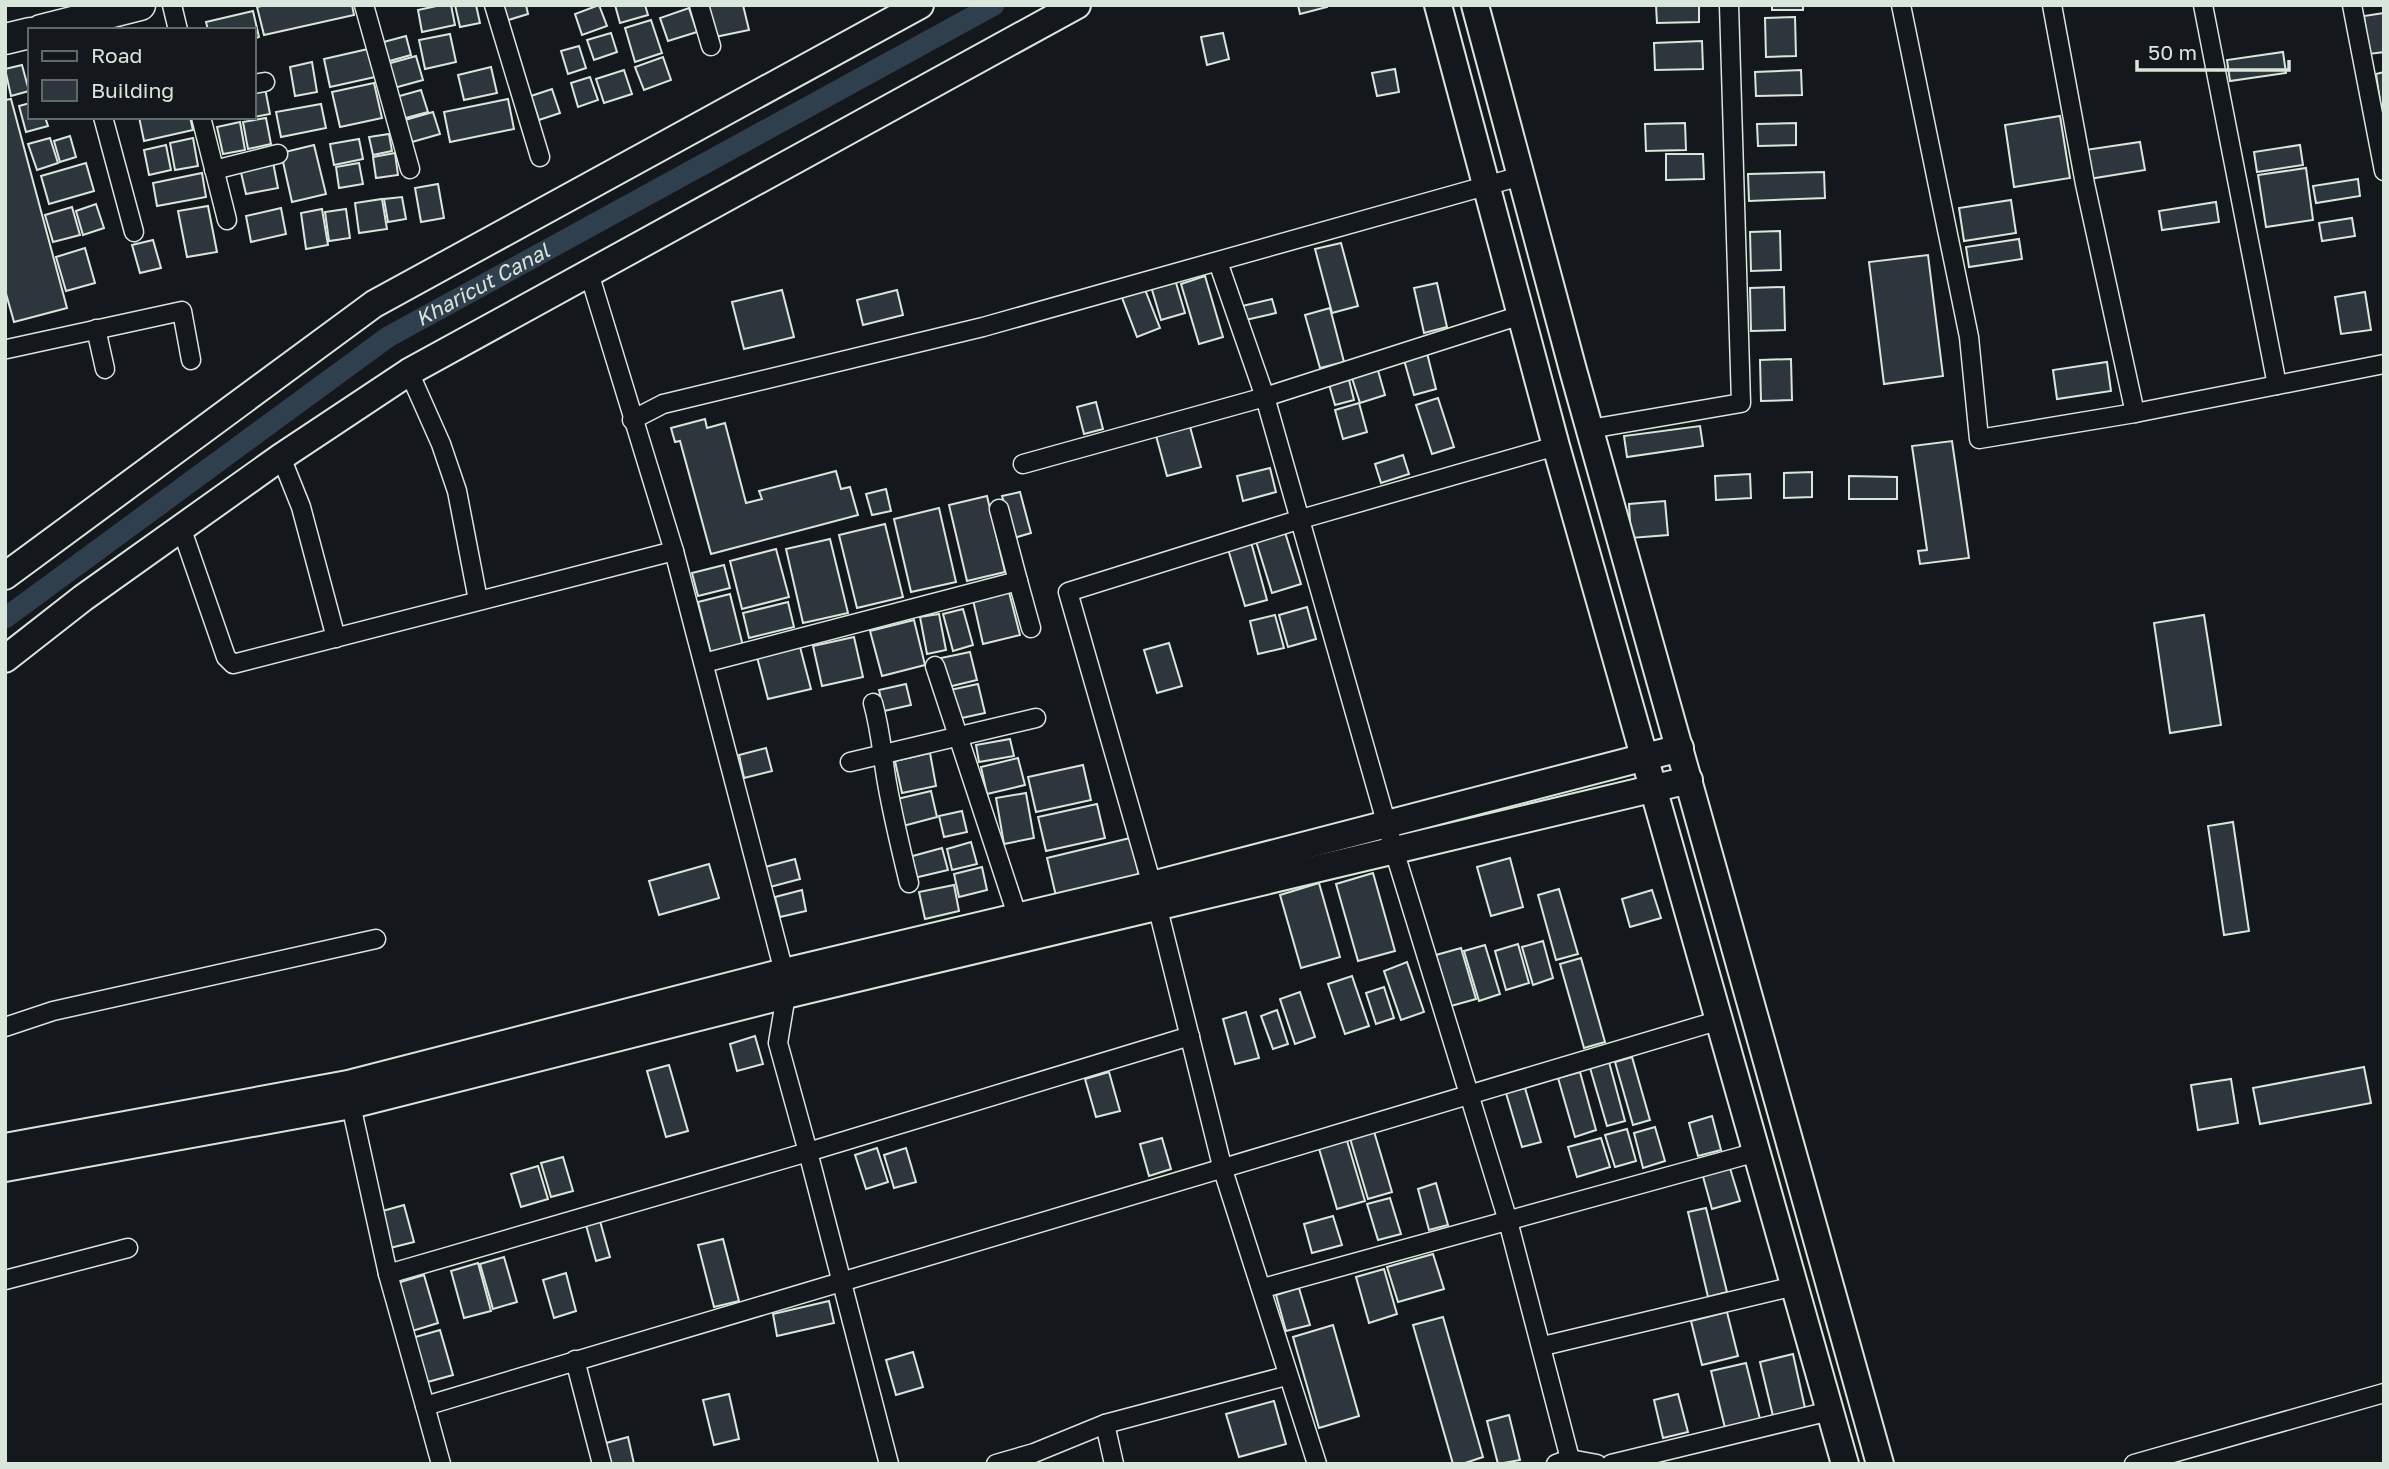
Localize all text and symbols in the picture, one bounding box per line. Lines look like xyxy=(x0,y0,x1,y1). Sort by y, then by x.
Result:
legend xyxy=(28,28,256,119)
scale bar xyxy=(2137,28,2289,72)
text: 50 m xyxy=(2148,39,2197,65)
text: Road xyxy=(91,42,142,68)
text: Building xyxy=(91,77,174,103)
water label: Kharicut Canal xyxy=(411,237,555,331)

